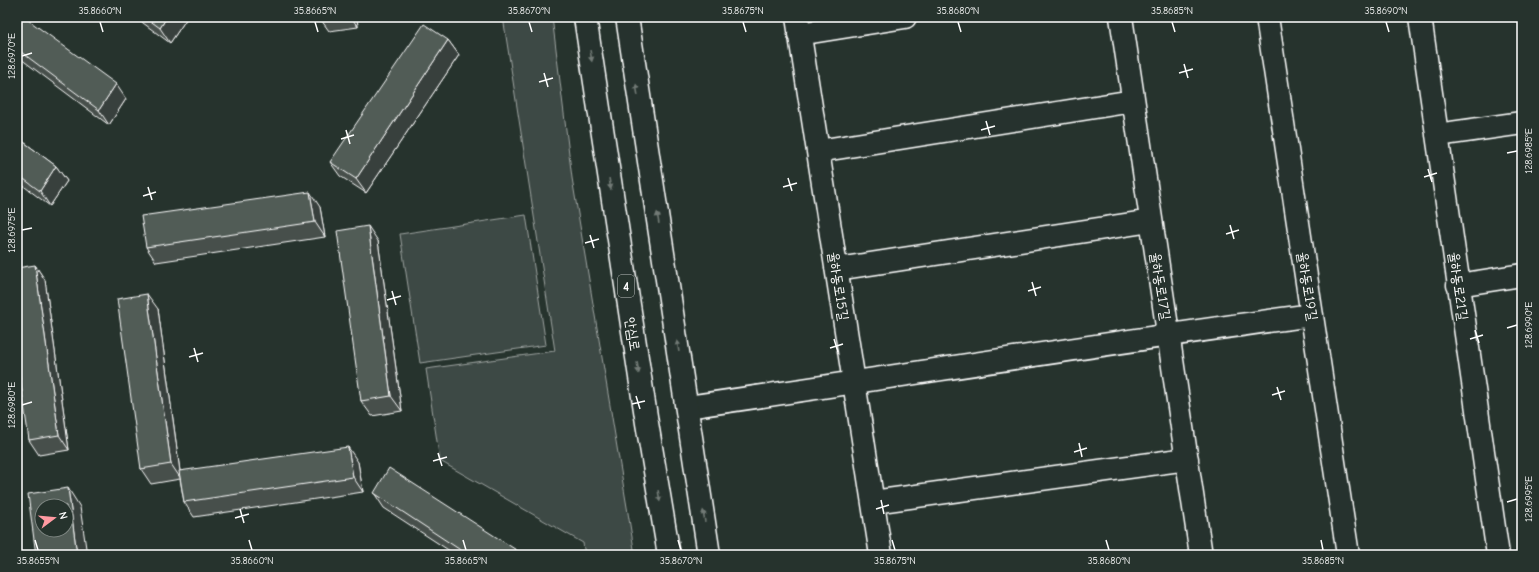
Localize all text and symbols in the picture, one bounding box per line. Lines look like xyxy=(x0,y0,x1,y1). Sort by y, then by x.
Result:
text: 35.8660°N xyxy=(78,5,122,17)
text: 35.8665°N xyxy=(294,5,336,17)
text: 35.8670°N xyxy=(508,5,550,17)
text: 35.8675°N xyxy=(722,5,764,17)
text: 35.8680°N xyxy=(937,5,979,17)
text: 35.8685°N xyxy=(1151,5,1193,17)
text: 35.8690°N xyxy=(1364,5,1408,17)
text: 128.6970°E xyxy=(6,33,18,79)
one-way arrow xyxy=(588,50,594,62)
one-way arrow xyxy=(634,83,640,96)
text: 128.6985°E xyxy=(1523,128,1535,174)
one-way arrow xyxy=(608,178,614,190)
text: 128.6975°E xyxy=(6,207,18,253)
one-way arrow xyxy=(654,212,660,224)
street label: 율하동로15길 xyxy=(825,250,852,322)
street label: 율하동로17길 xyxy=(1147,251,1174,322)
street label: 율하동로19길 xyxy=(1294,251,1321,322)
street label: 율하동로21길 xyxy=(1445,251,1472,322)
road number: 4 xyxy=(618,275,634,297)
text: 128.6990°E xyxy=(1523,302,1535,348)
street label: 안심로 xyxy=(621,316,644,352)
one-way arrow xyxy=(675,340,681,352)
one-way arrow xyxy=(635,362,641,374)
text: 128.6980°E xyxy=(6,382,18,428)
text: 128.6995°E xyxy=(1523,476,1535,522)
one-way arrow xyxy=(656,490,662,502)
north arrow xyxy=(34,498,74,538)
text: N xyxy=(56,510,70,521)
one-way arrow xyxy=(700,510,706,523)
text: 35.8655°N xyxy=(17,555,59,567)
text: 35.8660°N xyxy=(230,555,274,567)
text: 35.8665°N xyxy=(445,555,487,567)
text: 35.8670°N xyxy=(660,555,702,567)
text: 35.8675°N xyxy=(874,555,916,567)
text: 35.8680°N xyxy=(1088,555,1130,567)
text: 35.8685°N xyxy=(1302,555,1344,567)

